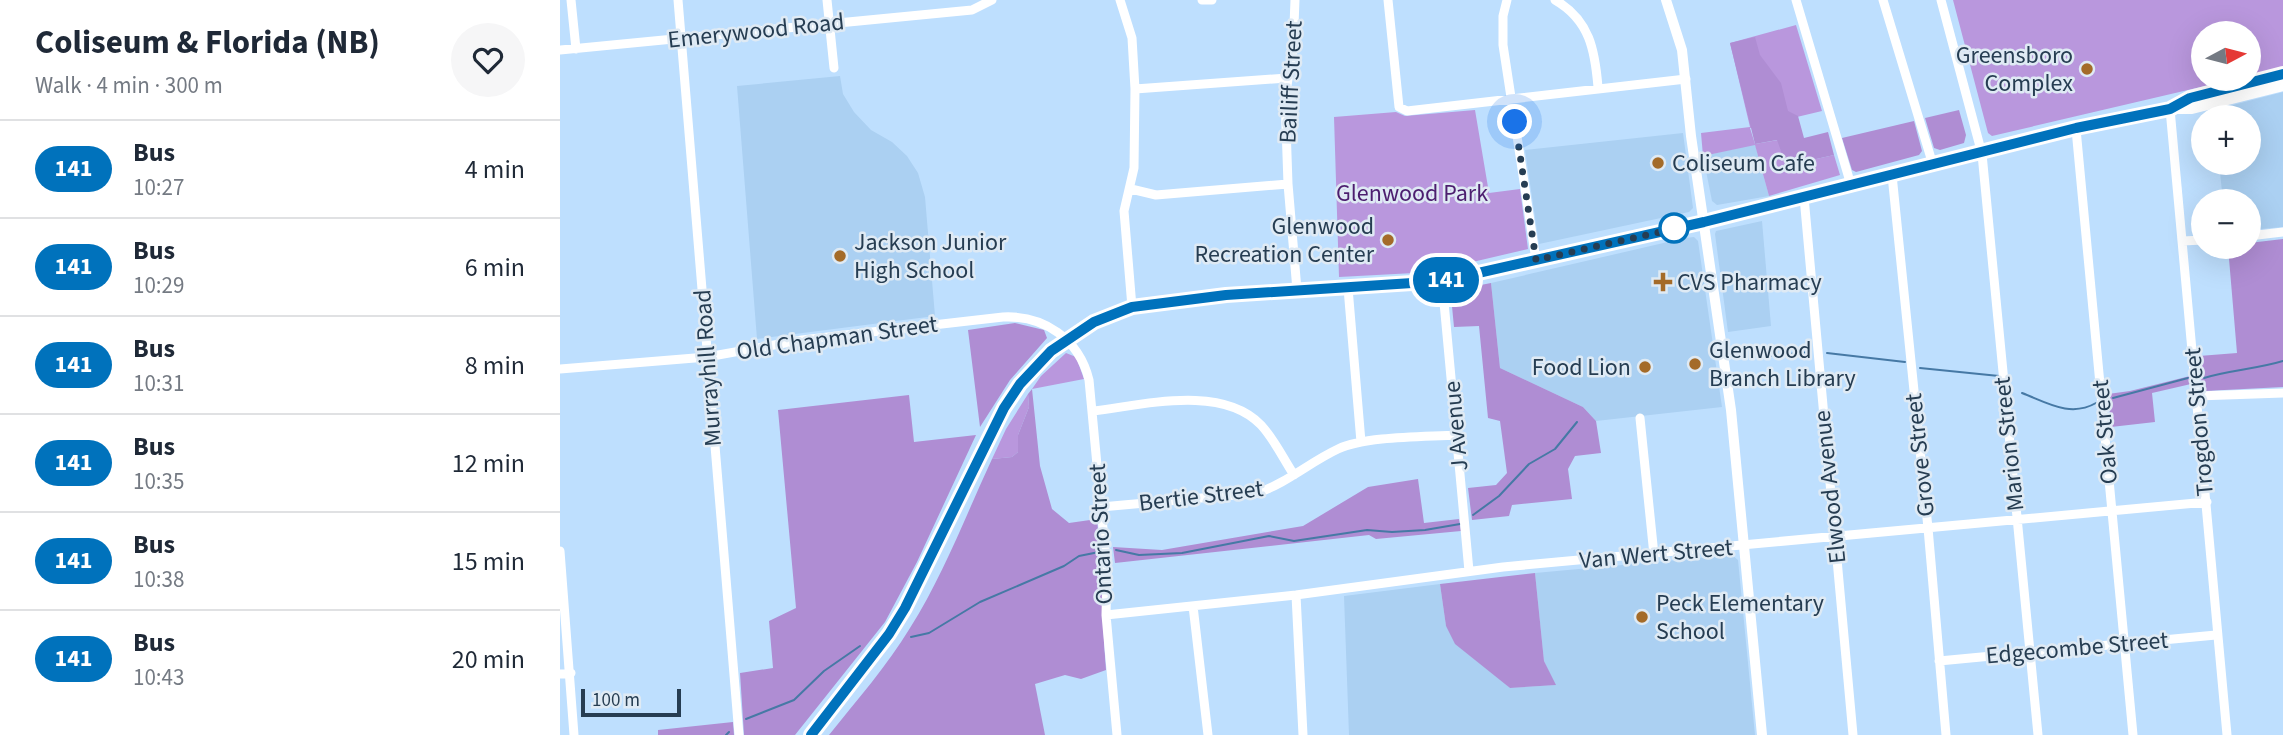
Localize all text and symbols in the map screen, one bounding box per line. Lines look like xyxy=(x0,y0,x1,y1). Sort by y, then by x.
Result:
street label: Emerywood Road xyxy=(666,4,846,58)
text: Coliseum & Florida (NB) xyxy=(35,19,380,66)
street label: Bailiff Street xyxy=(1270,20,1312,144)
north arrow xyxy=(2191,21,2261,91)
map controls xyxy=(2191,21,2261,259)
button: heart xyxy=(451,23,525,97)
place label: Greensboro Complex xyxy=(1956,38,2073,101)
marker: Greensboro Complex xyxy=(2079,61,2095,77)
text: Walk · 4 min · 300 m xyxy=(35,69,223,102)
your location xyxy=(1497,104,1532,139)
button: + xyxy=(2191,105,2261,175)
text: Bus xyxy=(133,134,175,171)
place label: Coliseum Cafe xyxy=(1672,146,1815,181)
text: 141 xyxy=(54,151,93,186)
text: 4 min xyxy=(465,151,525,188)
marker: Coliseum Cafe xyxy=(1650,155,1666,171)
text: 10:27 xyxy=(133,171,184,204)
park label: Glenwood Park xyxy=(1336,176,1488,211)
button: − xyxy=(2191,189,2261,259)
place label: Glenwood Recreation Center xyxy=(1195,209,1375,272)
unlabelled marker xyxy=(1659,213,1689,243)
place label: Jackson Junior High School xyxy=(854,225,1007,288)
text: Bus xyxy=(133,232,175,269)
marker: Glenwood Recreation Center xyxy=(1380,232,1396,248)
marker: Jackson Junior High School xyxy=(832,248,848,264)
text: 141 xyxy=(54,249,93,284)
text: 6 min xyxy=(465,249,525,286)
line badge: 141 xyxy=(1406,257,1486,303)
text: 141 xyxy=(1427,262,1465,297)
place label: CVS Pharmacy xyxy=(1677,265,1822,300)
text: 10:29 xyxy=(133,269,184,302)
marker: CVS Pharmacy xyxy=(1655,274,1671,290)
street label: Murrayhill Road xyxy=(685,288,731,448)
street label: Old Chapman Street xyxy=(734,307,940,369)
text: Bus xyxy=(133,330,175,367)
place label: Glenwood Branch Library xyxy=(1709,333,1856,396)
street label: Trogdon Street xyxy=(2175,346,2223,498)
text: 141 xyxy=(54,347,93,382)
text: 8 min xyxy=(465,347,525,384)
place label: Food Lion xyxy=(1532,350,1631,385)
marker: Glenwood Branch Library xyxy=(1687,356,1703,372)
marker: Food Lion xyxy=(1637,359,1653,375)
text: 10:31 xyxy=(133,367,184,400)
street label: Marion Street xyxy=(1985,375,2033,513)
street label: Oak Street xyxy=(2083,378,2127,486)
street label: J Avenue xyxy=(1435,380,1477,472)
street label: Grove Street xyxy=(1896,392,1944,518)
street label: Elwood Avenue xyxy=(1805,409,1855,565)
text: Bus xyxy=(133,428,175,465)
text: 141 xyxy=(54,445,93,480)
text: 12 min xyxy=(452,445,525,482)
street label: Ontario Street xyxy=(1080,463,1122,605)
text: 10:35 xyxy=(133,465,184,498)
street label: Bertie Street xyxy=(1137,471,1265,521)
text: Bus xyxy=(133,526,175,563)
street label: Van Wert Street xyxy=(1578,530,1734,578)
text: 141 xyxy=(54,543,93,578)
text: 15 min xyxy=(452,543,525,580)
text: 10:38 xyxy=(133,563,184,596)
place label: Peck Elementary School xyxy=(1656,586,1824,649)
marker: Peck Elementary School xyxy=(1634,609,1650,625)
street label: Edgecombe Street xyxy=(1984,623,2170,673)
text: Bus xyxy=(133,624,175,661)
text: 141 xyxy=(54,641,93,676)
text: 20 min xyxy=(452,641,525,678)
text: 10:43 xyxy=(133,661,184,694)
scale bar xyxy=(581,686,681,718)
text: 100 m xyxy=(592,687,640,714)

